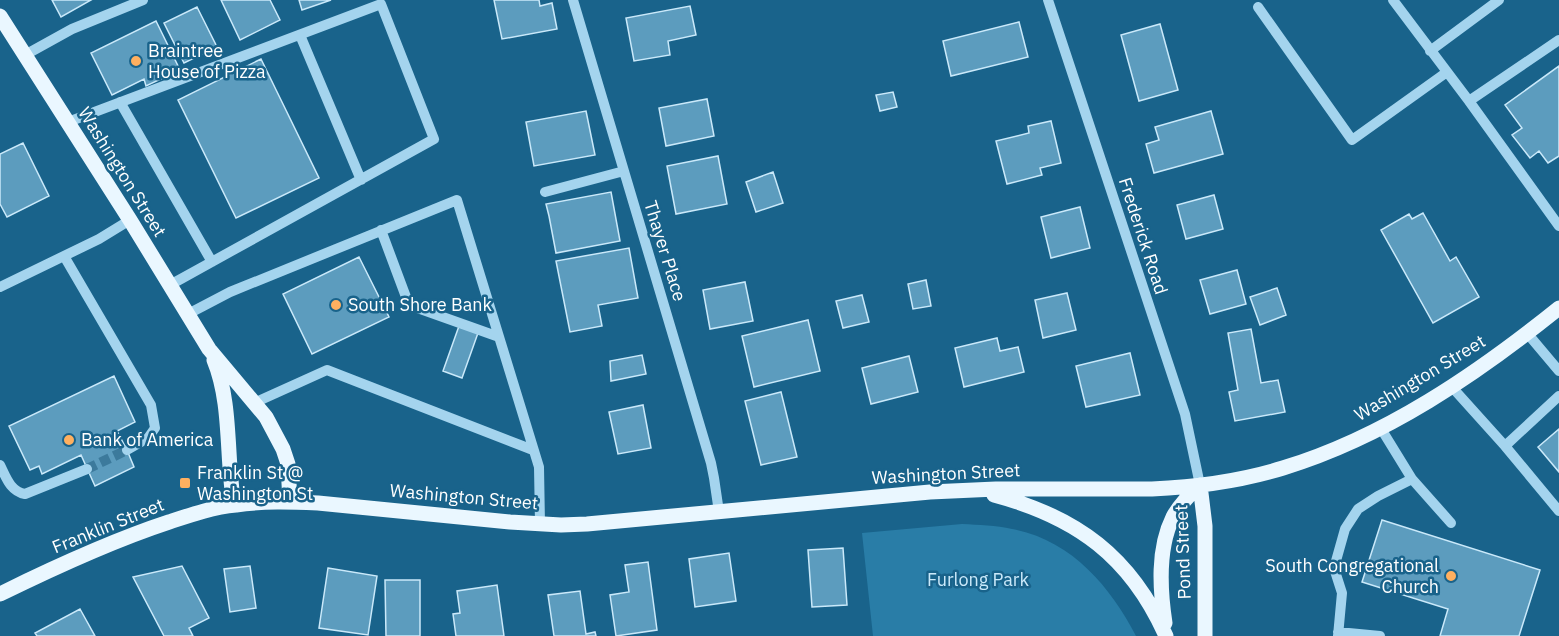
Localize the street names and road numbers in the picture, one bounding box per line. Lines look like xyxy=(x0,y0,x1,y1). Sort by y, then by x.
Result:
street label: Washington Street xyxy=(73,103,172,241)
street label: Frederick Road xyxy=(1114,174,1173,297)
street label: Thayer Place xyxy=(639,198,692,304)
street label: Washington Street xyxy=(1350,329,1489,426)
street label: Washington Street xyxy=(871,458,1021,489)
street label: Washington Street xyxy=(389,479,539,514)
street label: Franklin Street xyxy=(48,493,167,558)
street label: Pond Street xyxy=(1169,504,1196,600)

